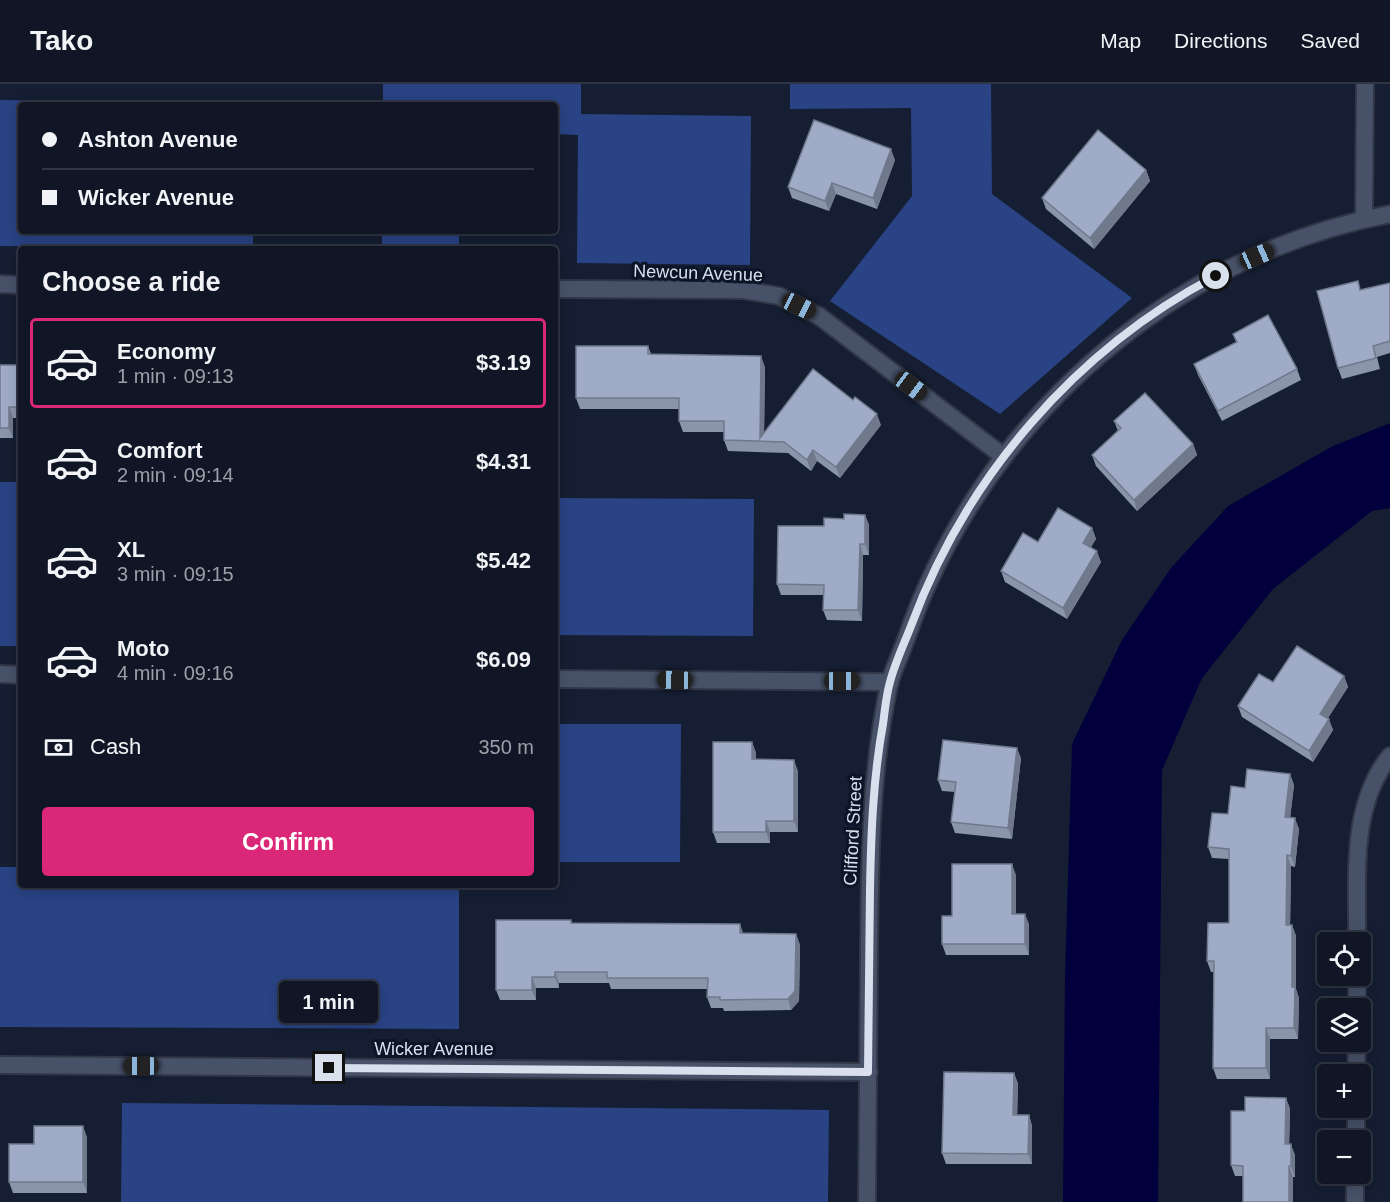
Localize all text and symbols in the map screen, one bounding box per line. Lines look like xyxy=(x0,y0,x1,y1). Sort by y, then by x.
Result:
text: Tako xyxy=(30,25,93,56)
text: Map xyxy=(1100,29,1141,52)
text: Directions xyxy=(1174,29,1267,52)
text: Saved xyxy=(1300,29,1360,52)
text: Ashton Avenue xyxy=(78,127,238,152)
text: Wicker Avenue xyxy=(78,185,234,210)
car xyxy=(1237,240,1277,272)
street label: Newcun Avenue xyxy=(633,261,763,285)
route start xyxy=(1202,262,1229,289)
text: Choose a ride xyxy=(42,267,221,297)
car xyxy=(779,290,819,322)
icon: car xyxy=(45,336,99,390)
text: Economy xyxy=(117,339,216,364)
text: $3.19 xyxy=(476,350,531,375)
text: 1 min · 09:13 xyxy=(117,365,234,387)
car xyxy=(891,368,931,404)
icon: car xyxy=(45,435,99,489)
text: Comfort xyxy=(117,438,203,463)
text: $4.31 xyxy=(476,449,531,474)
text: 2 min · 09:14 xyxy=(117,464,234,486)
icon: car xyxy=(45,534,99,588)
text: XL xyxy=(117,537,145,562)
text: $5.42 xyxy=(476,548,531,573)
text: 3 min · 09:15 xyxy=(117,563,234,585)
icon: car xyxy=(45,633,99,687)
text: Moto xyxy=(117,636,170,661)
text: $6.09 xyxy=(476,647,531,672)
text: 4 min · 09:16 xyxy=(117,662,234,684)
car xyxy=(657,671,693,689)
car xyxy=(824,672,860,690)
icon: cash xyxy=(42,731,75,764)
text: Cash xyxy=(90,734,141,759)
text: 350 m xyxy=(478,736,534,758)
street label: Clifford Street xyxy=(840,776,866,886)
button: Confirm xyxy=(42,807,534,876)
map controls xyxy=(1317,932,1371,1184)
button: locate xyxy=(1317,932,1371,986)
callout: 1 min xyxy=(280,981,378,1023)
text: 1 min xyxy=(302,991,355,1013)
button: layers xyxy=(1317,998,1371,1052)
street label: Wicker Avenue xyxy=(374,1039,494,1059)
route end xyxy=(315,1054,342,1081)
car xyxy=(123,1057,159,1075)
button: + xyxy=(1317,1064,1371,1118)
button: − xyxy=(1317,1130,1371,1184)

